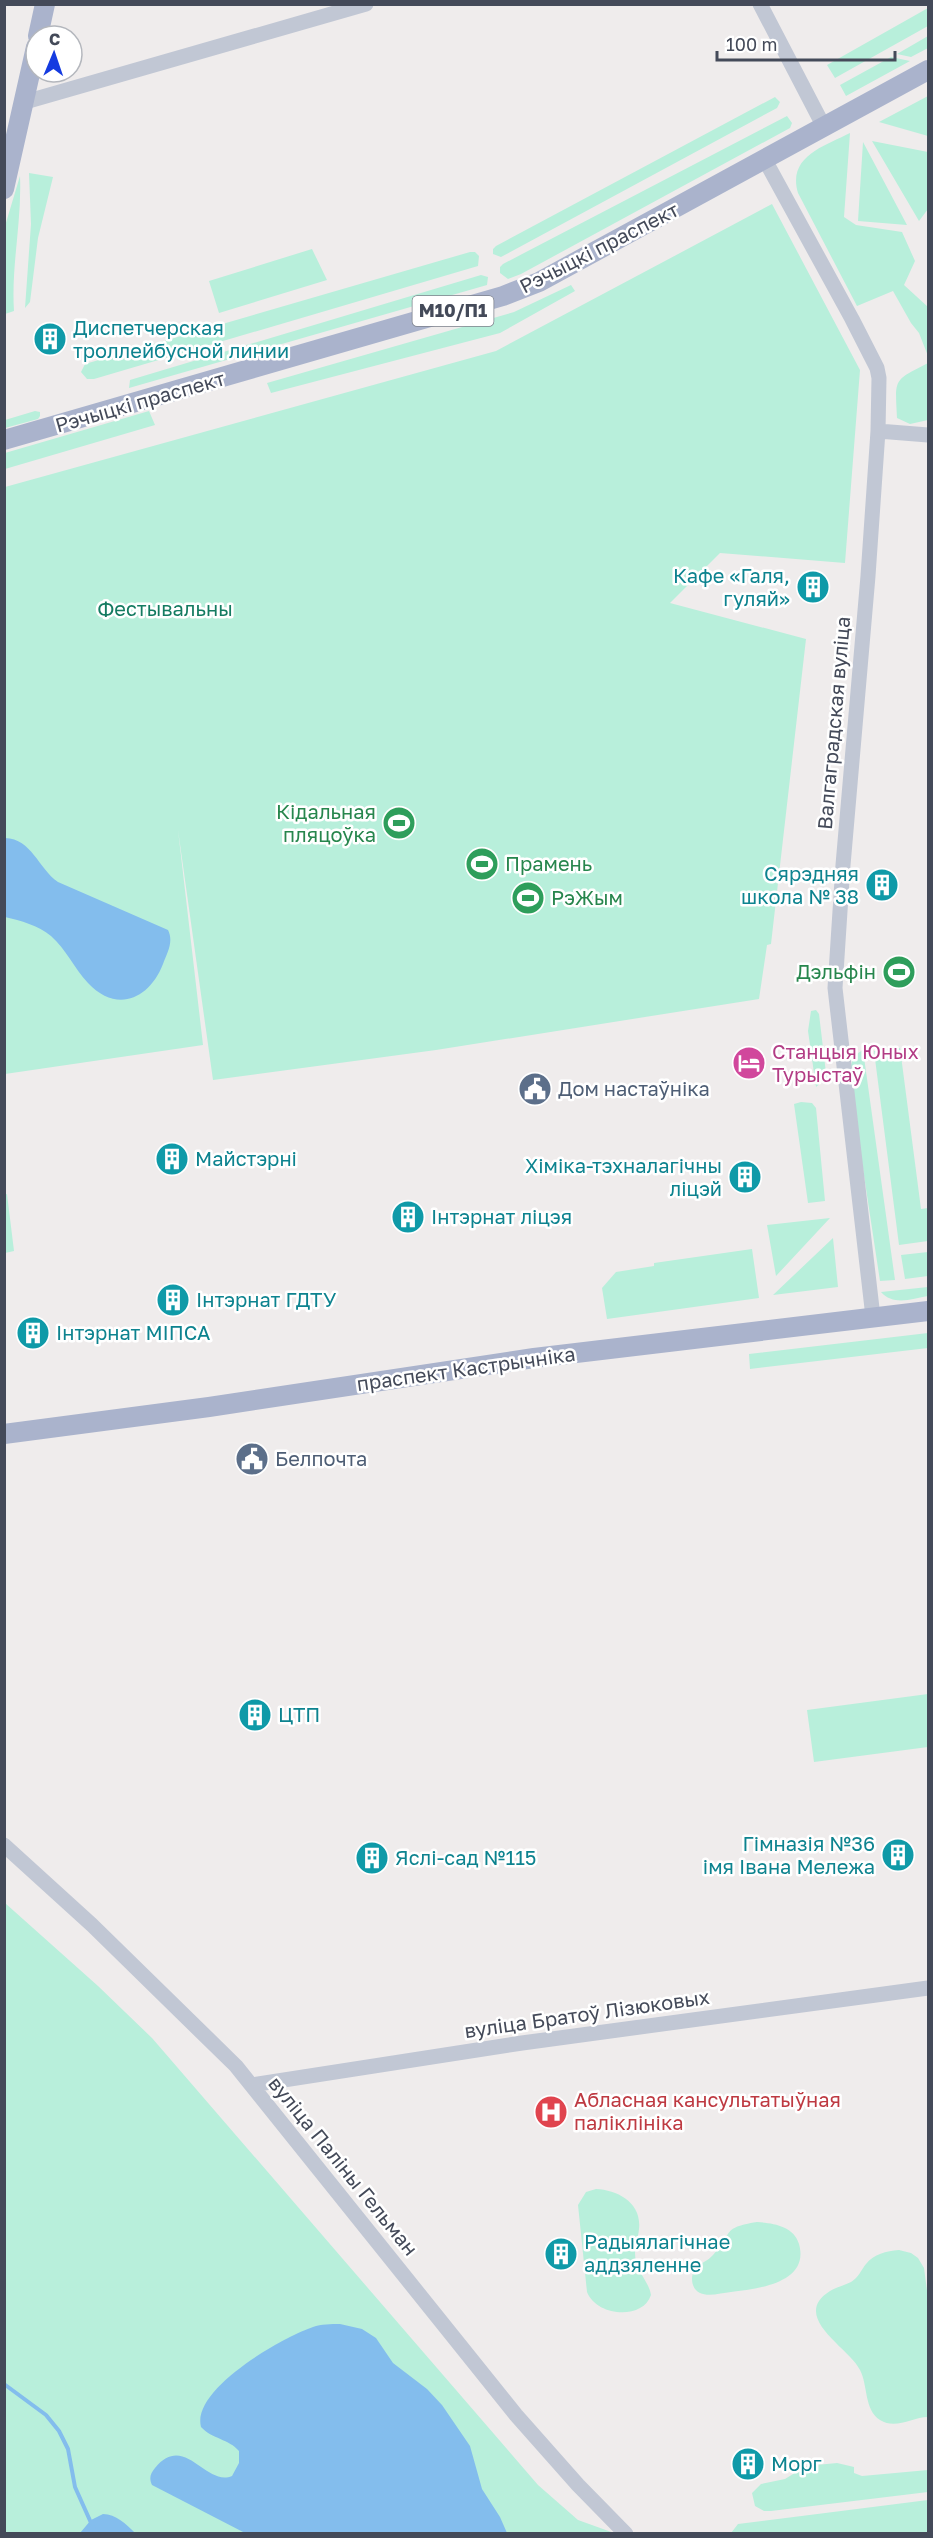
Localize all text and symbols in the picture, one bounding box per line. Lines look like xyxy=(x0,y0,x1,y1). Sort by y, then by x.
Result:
north arrow xyxy=(24,24,84,84)
scale bar xyxy=(717,24,896,62)
text: С xyxy=(48,29,61,49)
text: 100 m xyxy=(726,33,777,55)
street label: Рэчыцкі праспект xyxy=(515,197,682,298)
road number: М10/П1 xyxy=(412,296,494,326)
place label: Диспетчерская троллейбусной линии xyxy=(73,315,289,362)
building icon: Диспетчерская троллейбусной линии xyxy=(32,321,68,357)
street label: Рэчыцкі праспект xyxy=(52,365,227,437)
place label: Кафе «Галя, гуляй» xyxy=(673,563,790,610)
building icon: Кафе «Галя, гуляй» xyxy=(795,569,831,605)
park label: Фестывальны xyxy=(97,596,233,620)
street label: Валгаградская вуліца xyxy=(812,615,854,831)
place label: Кідальная пляцоўка xyxy=(276,799,376,846)
sports icon: Кідальная пляцоўка xyxy=(381,805,417,841)
sports icon: Прамень xyxy=(464,846,500,882)
place label: Прамень xyxy=(505,851,592,875)
place label: Сярэдняя школа № 38 xyxy=(741,861,859,908)
building icon: Сярэдняя школа № 38 xyxy=(864,867,900,903)
sports icon: РэЖым xyxy=(510,880,546,916)
place label: РэЖым xyxy=(551,885,623,909)
sports icon: Дэльфін xyxy=(881,954,917,990)
place label: Дэльфін xyxy=(796,959,876,983)
place label: Станцыя Юных Турыстаў xyxy=(772,1039,919,1086)
hotel icon: Станцыя Юных Турыстаў xyxy=(731,1045,767,1081)
public building icon: Дом настаўніка xyxy=(517,1071,553,1107)
place label: Дом настаўніка xyxy=(558,1076,710,1100)
building icon: Майстэрні xyxy=(154,1141,190,1177)
place label: Майстэрні xyxy=(195,1146,297,1170)
place label: Хіміка-тэхналагічны ліцэй xyxy=(525,1153,722,1200)
building icon: Хіміка-тэхналагічны ліцэй xyxy=(727,1159,763,1195)
building icon: Інтэрнат ліцэя xyxy=(390,1199,426,1235)
place label: Інтэрнат ліцэя xyxy=(431,1204,572,1228)
building icon: Інтэрнат ГДТУ xyxy=(155,1282,191,1318)
place label: Інтэрнат ГДТУ xyxy=(196,1287,336,1311)
building icon: Інтэрнат МІПСА xyxy=(15,1315,51,1351)
place label: Інтэрнат МІПСА xyxy=(56,1320,210,1344)
street label: праспект Кастрычніка xyxy=(355,1341,577,1395)
public building icon: Белпочта xyxy=(234,1441,270,1477)
place label: Белпочта xyxy=(275,1446,367,1470)
building icon: ЦТП xyxy=(237,1697,273,1733)
place label: ЦТП xyxy=(278,1702,320,1726)
place label: Гімназія №36 імя Івана Мележа xyxy=(703,1831,875,1878)
building icon: Гімназія №36 імя Івана Мележа xyxy=(880,1837,916,1873)
building icon: Яслі-сад №115 xyxy=(354,1840,390,1876)
place label: Яслі-сад №115 xyxy=(395,1845,536,1869)
street label: вуліца Братоў Лізюковых xyxy=(463,1984,711,2042)
street label: вуліца Паліны Гельман xyxy=(264,2071,423,2260)
place label: Абласная кансультатыўная паліклініка xyxy=(574,2087,841,2134)
hospital icon: Абласная кансультатыўная паліклініка xyxy=(533,2094,569,2130)
place label: Радыялагічнае аддзяленне xyxy=(584,2229,730,2276)
building icon: Радыялагічнае аддзяленне xyxy=(543,2236,579,2272)
building icon: Морг xyxy=(730,2446,766,2482)
place label: Морг xyxy=(771,2451,822,2475)

